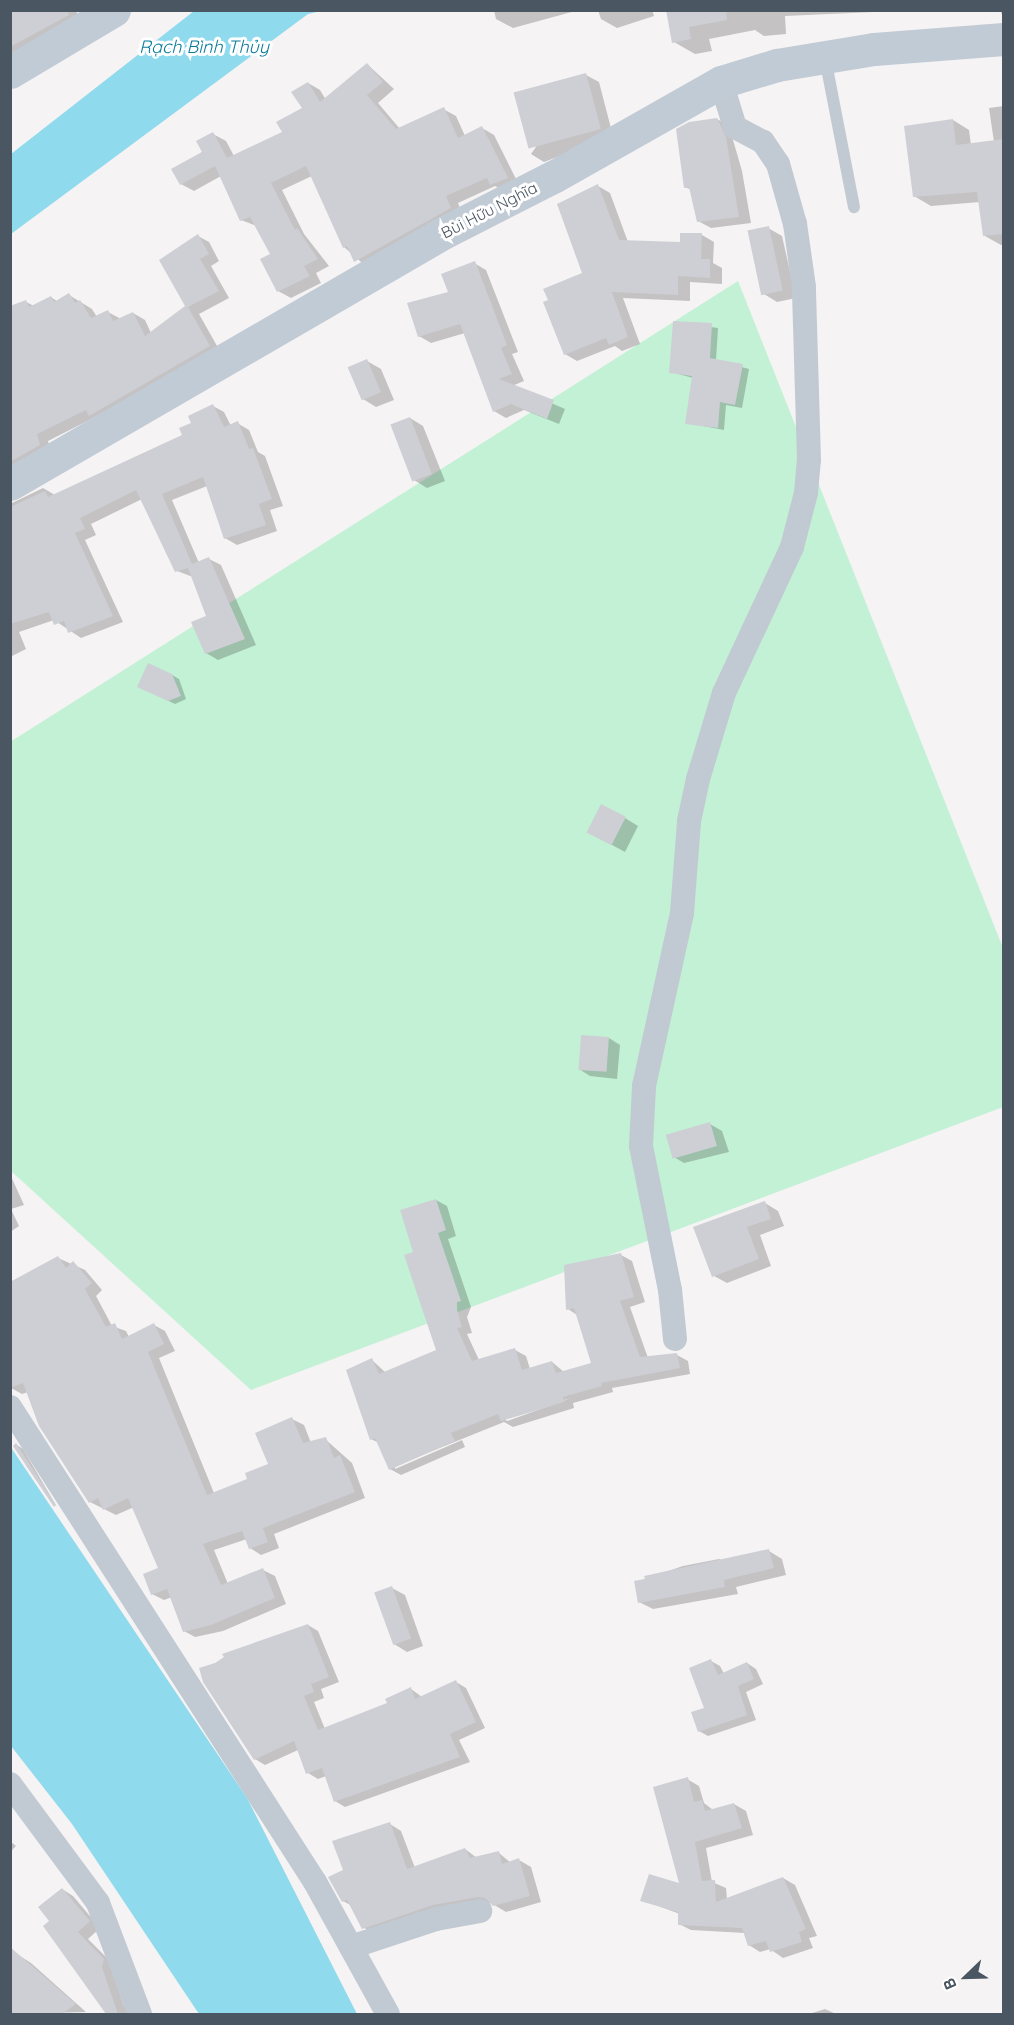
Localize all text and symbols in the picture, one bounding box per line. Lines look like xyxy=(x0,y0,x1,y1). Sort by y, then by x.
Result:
water label: Rạch Bình Thủy xyxy=(139,36,269,58)
street label: Bùi Hữu Nghĩa xyxy=(438,178,540,242)
north arrow xyxy=(936,1947,996,2007)
text: B xyxy=(938,1975,961,1993)

